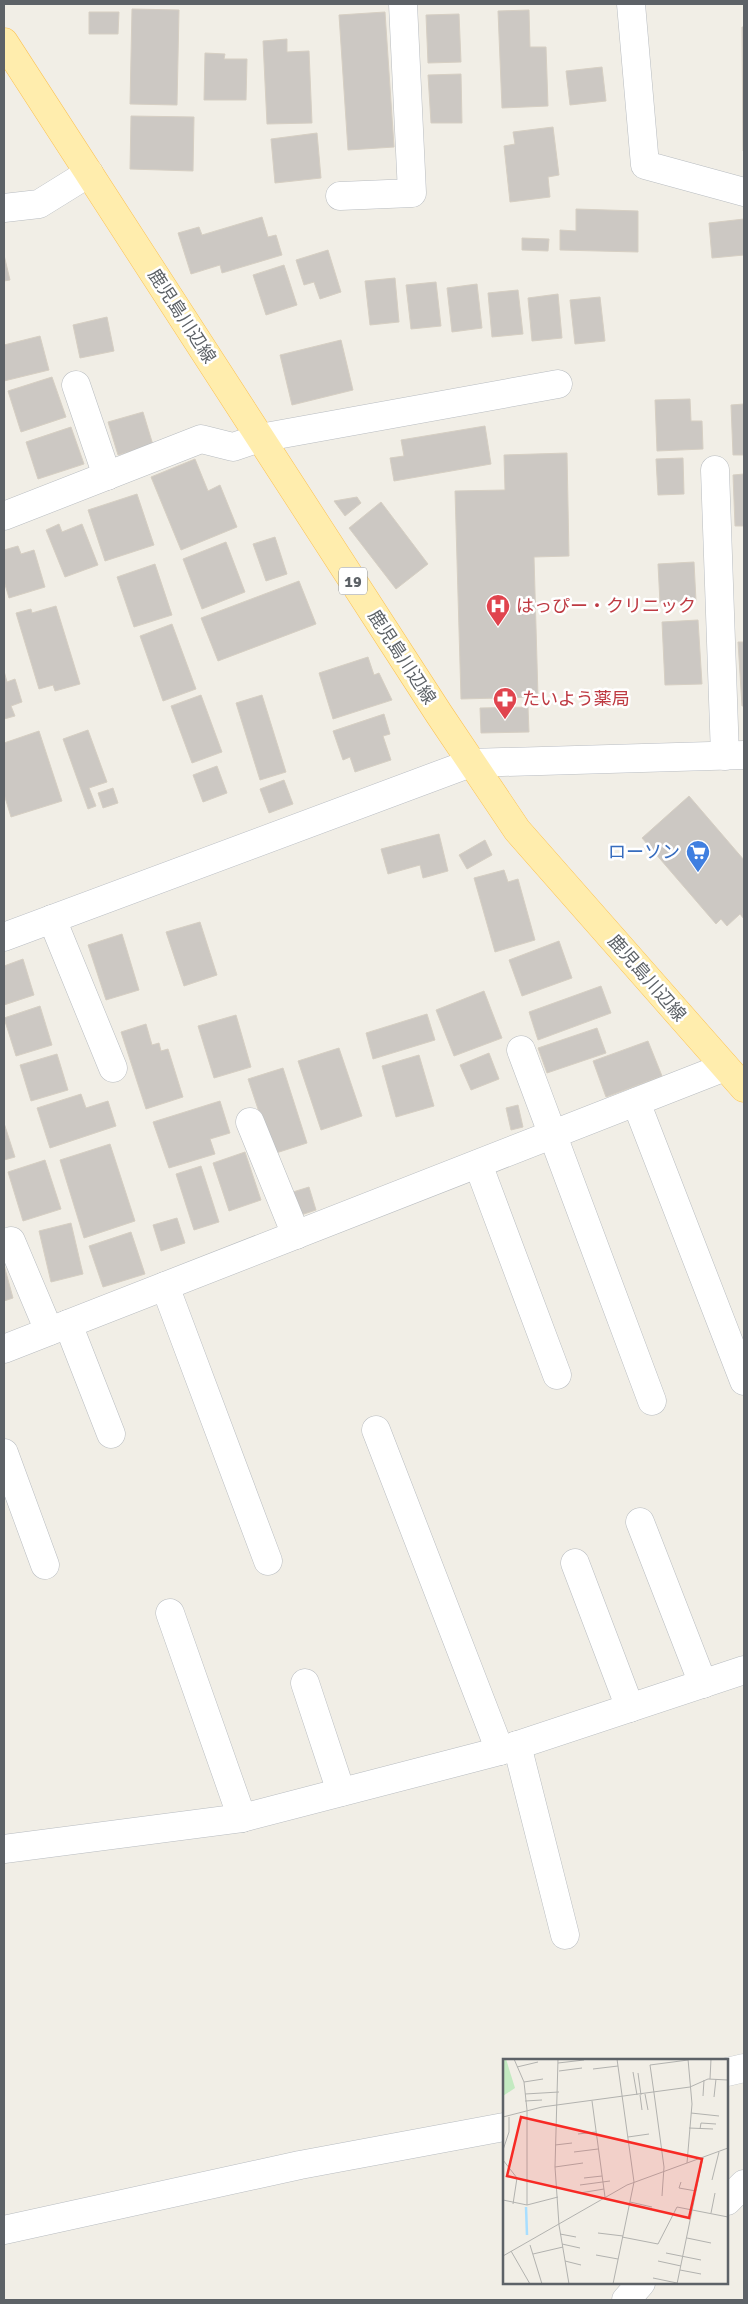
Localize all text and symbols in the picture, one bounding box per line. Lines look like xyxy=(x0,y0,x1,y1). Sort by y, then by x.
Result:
street label: 鹿児島川辺線 xyxy=(143,265,221,367)
road number: 19 xyxy=(339,568,367,594)
hospital icon: はっぴー・クリニック xyxy=(485,593,511,627)
place label: はっぴー・クリニック xyxy=(516,595,696,617)
street label: 鹿児島川辺線 xyxy=(363,606,441,708)
pharmacy icon: たいよう薬局 xyxy=(492,686,518,720)
place label: たいよう薬局 xyxy=(522,688,630,710)
supermarket icon: ローソン xyxy=(685,839,711,873)
place label: ローソン xyxy=(608,841,680,863)
street label: 鹿児島川辺線 xyxy=(603,930,691,1026)
inset map xyxy=(503,2059,728,2284)

